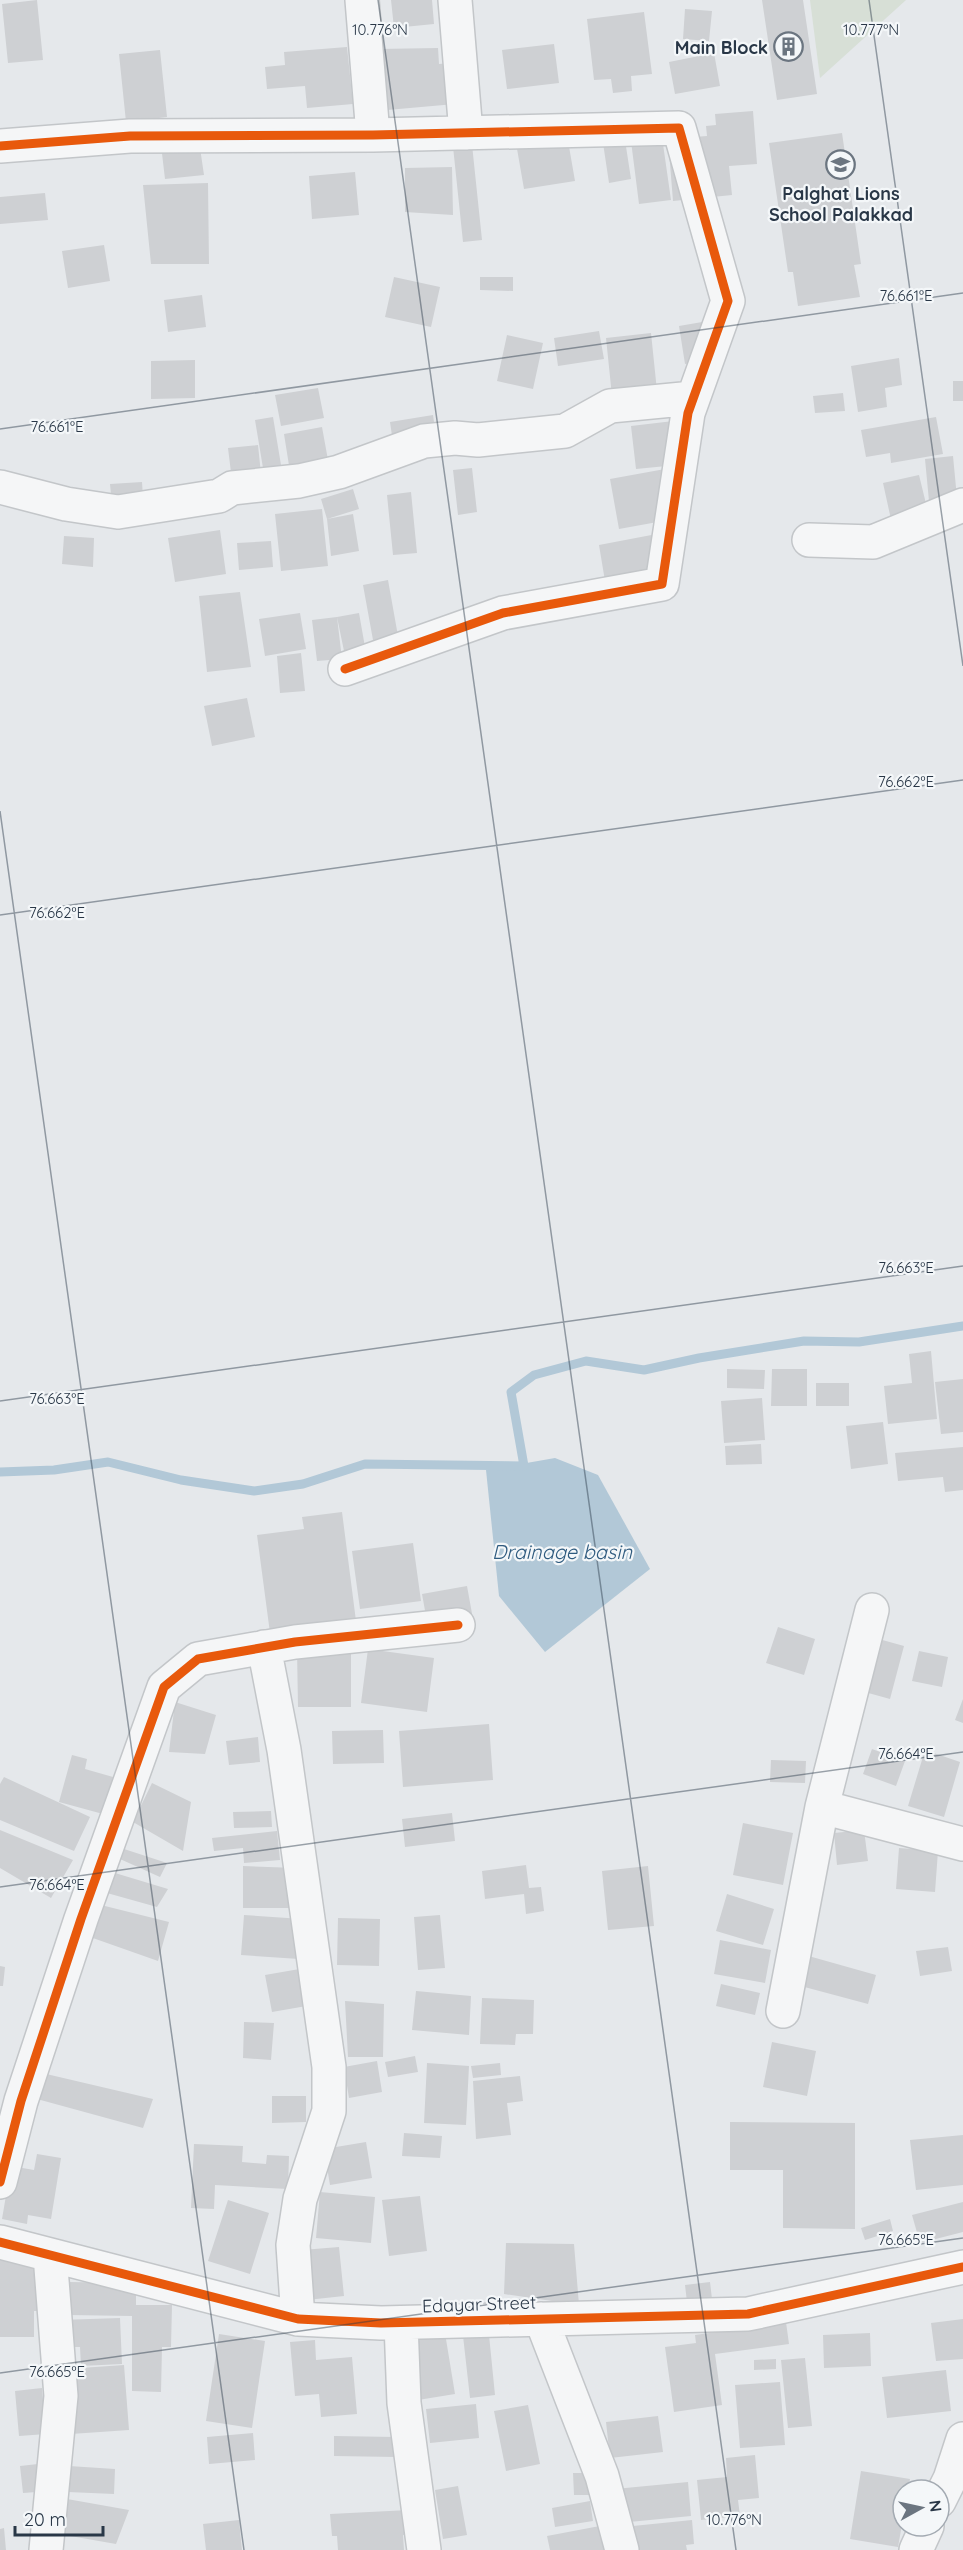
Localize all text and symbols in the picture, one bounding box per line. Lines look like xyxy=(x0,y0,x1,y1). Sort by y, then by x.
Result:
text: 10.776°N xyxy=(352,20,408,39)
text: 10.777°N xyxy=(843,20,899,39)
building icon: Main Block xyxy=(773,31,805,63)
place label: Main Block xyxy=(675,36,768,59)
school or university icon: Palghat Lions School Palakkad xyxy=(825,148,857,180)
place label: Palghat Lions School Palakkad xyxy=(769,182,913,226)
text: 76.661°E xyxy=(879,286,933,305)
text: 76.661°E xyxy=(30,417,84,436)
text: 76.662°E xyxy=(878,772,934,791)
text: 76.662°E xyxy=(29,903,85,922)
text: 76.663°E xyxy=(878,1258,934,1277)
text: 76.663°E xyxy=(29,1389,85,1408)
water label: Drainage basin xyxy=(492,1539,633,1564)
text: 76.664°E xyxy=(878,1744,934,1763)
text: 76.664°E xyxy=(29,1875,85,1894)
text: 76.665°E xyxy=(878,2230,934,2249)
street label: Edayar Street xyxy=(422,2291,536,2317)
text: 76.665°E xyxy=(29,2362,85,2381)
north arrow xyxy=(891,2478,951,2538)
scale bar xyxy=(15,2499,104,2537)
text: N xyxy=(925,2499,947,2513)
text: 20 m xyxy=(24,2508,66,2531)
text: 10.776°N xyxy=(706,2510,762,2529)

